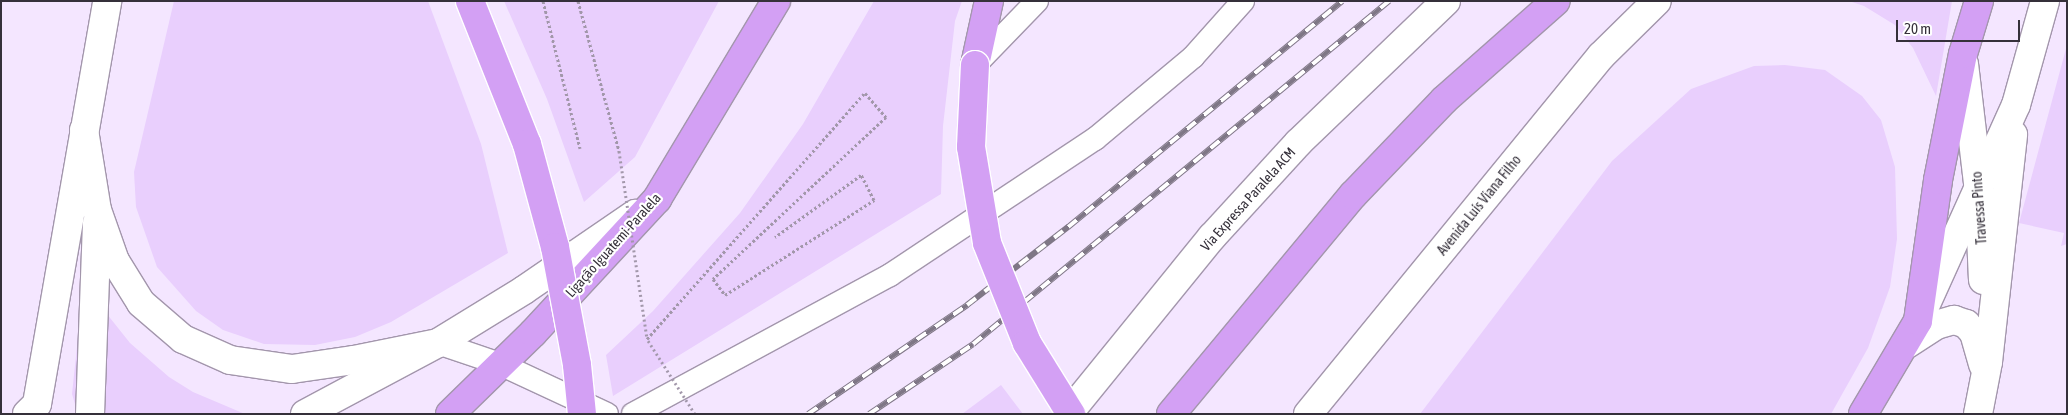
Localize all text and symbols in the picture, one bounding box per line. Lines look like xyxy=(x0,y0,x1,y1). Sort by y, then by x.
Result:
scale bar xyxy=(1898,10,2022,42)
text: 20 m xyxy=(1904,20,1931,37)
street label: Via Expressa Paralela ACM xyxy=(1197,144,1299,254)
street label: Avenida Luís Viana Filho xyxy=(1433,152,1525,258)
street label: Travessa Pinto xyxy=(1968,171,1990,245)
street label: Ligação Iguatemi-Paralela xyxy=(562,189,664,301)

